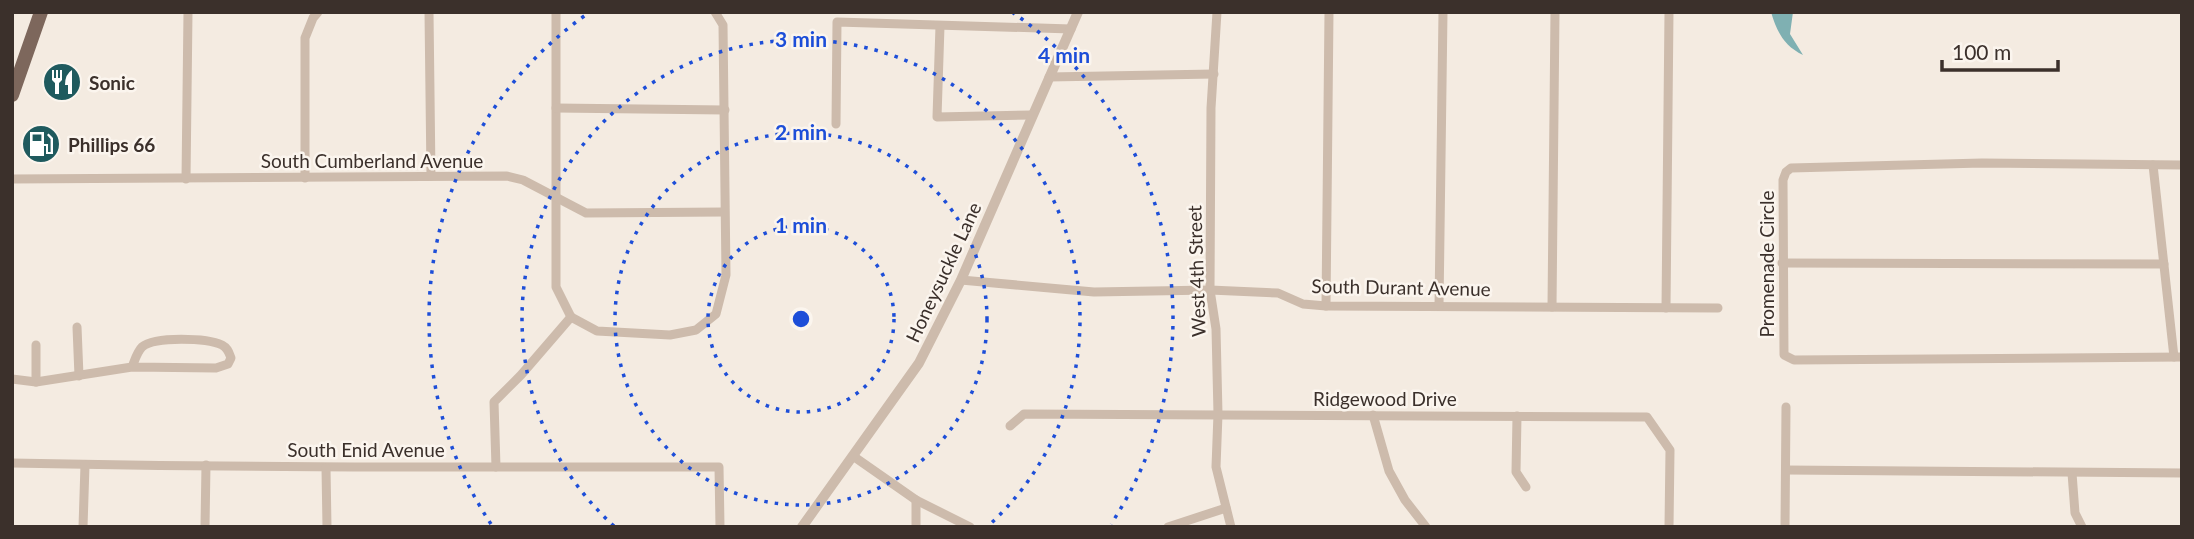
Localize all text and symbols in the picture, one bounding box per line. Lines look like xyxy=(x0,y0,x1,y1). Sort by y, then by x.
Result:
text: 3 min xyxy=(775,26,827,51)
scale bar xyxy=(1942,28,2058,72)
text: 100 m xyxy=(1952,39,2011,64)
text: 4 min xyxy=(1038,42,1090,67)
restaurant icon: Sonic xyxy=(41,61,83,103)
place label: Sonic xyxy=(89,71,135,94)
text: 2 min xyxy=(775,119,827,144)
fuel station icon: Phillips 66 xyxy=(20,123,62,165)
place label: Phillips 66 xyxy=(68,133,155,156)
street label: South Cumberland Avenue xyxy=(261,149,483,172)
street label: Promenade Circle xyxy=(1755,190,1778,338)
street label: Honeysuckle Lane xyxy=(901,198,985,346)
street label: West 4th Street xyxy=(1182,205,1210,337)
text: 1 min xyxy=(775,212,827,237)
street label: South Durant Avenue xyxy=(1311,274,1491,300)
centre of rings xyxy=(789,307,813,331)
street label: Ridgewood Drive xyxy=(1313,387,1457,410)
street label: South Enid Avenue xyxy=(287,438,445,461)

